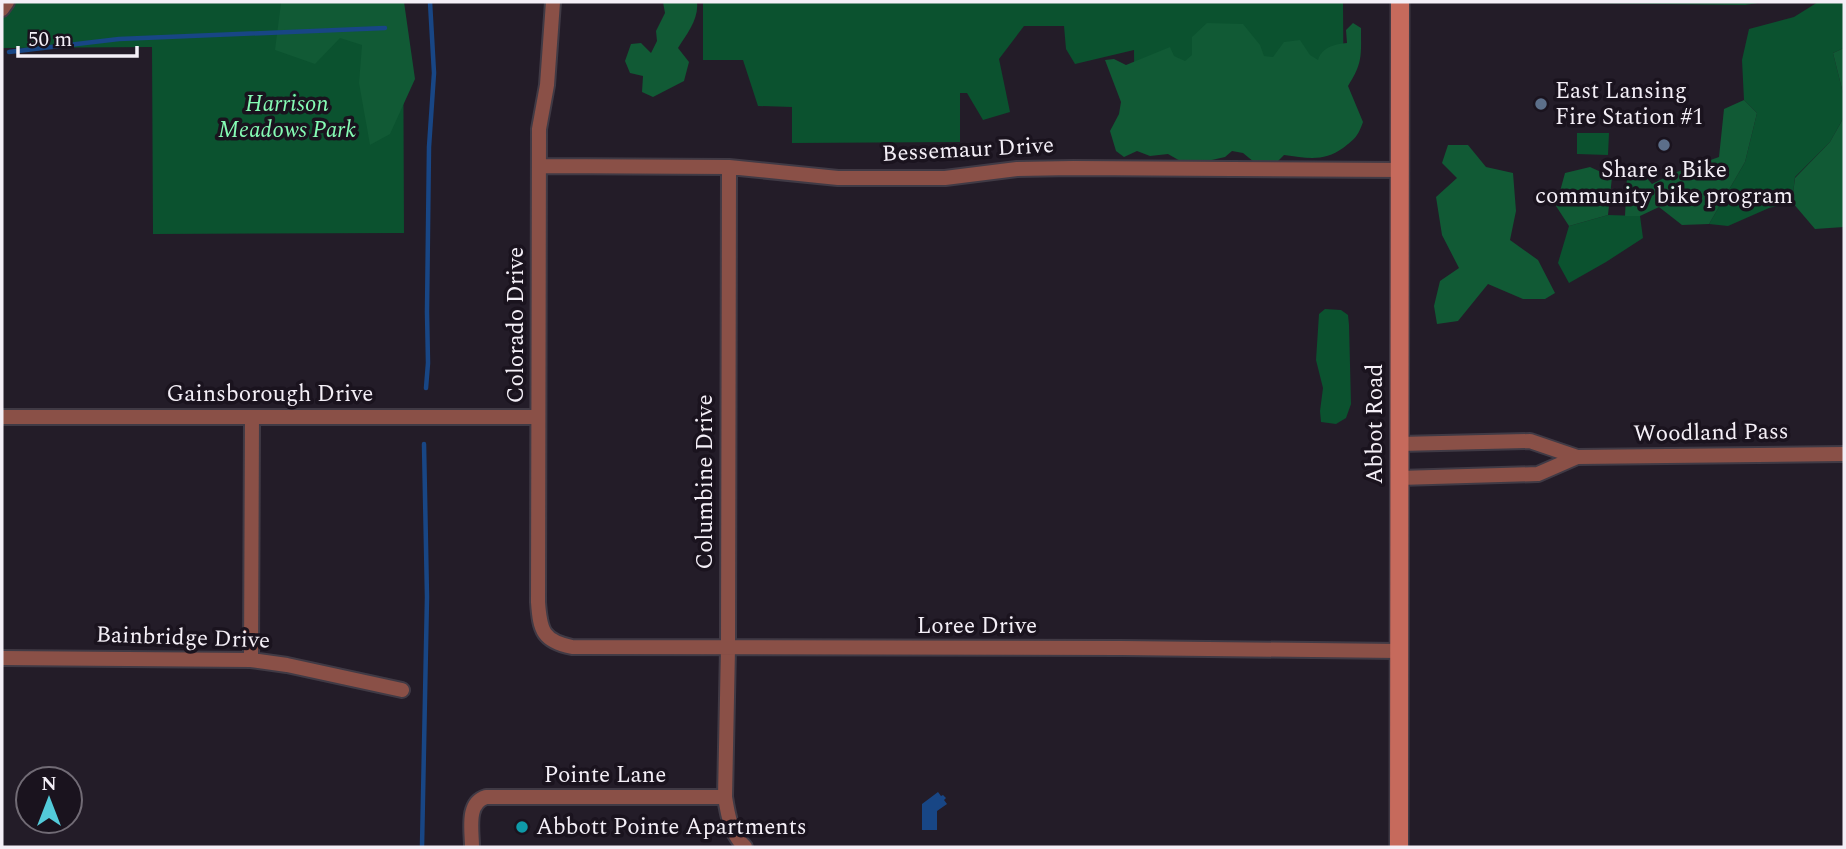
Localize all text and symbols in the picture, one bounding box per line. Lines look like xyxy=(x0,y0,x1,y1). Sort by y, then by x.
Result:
scale bar xyxy=(18,14,136,58)
text: 50 m xyxy=(28,24,72,56)
place label: East Lansing Fire Station #1 xyxy=(1555,74,1704,135)
park label: Harrison Meadows Park xyxy=(218,87,356,148)
marker: East Lansing Fire Station #1 xyxy=(1533,96,1549,112)
street label: Bessemaur Drive xyxy=(881,128,1055,172)
marker: Share a Bike community bike program xyxy=(1656,137,1672,153)
place label: Share a Bike community bike program xyxy=(1535,153,1793,214)
street label: Colorado Drive xyxy=(499,247,534,403)
street label: Abbot Road xyxy=(1358,364,1393,484)
street label: Gainsborough Drive xyxy=(167,377,373,412)
street label: Columbine Drive xyxy=(688,394,723,570)
street label: Woodland Pass xyxy=(1633,414,1789,452)
street label: Loree Drive xyxy=(917,609,1037,644)
street label: Bainbridge Drive xyxy=(95,617,271,659)
street label: Pointe Lane xyxy=(544,758,666,793)
north arrow xyxy=(14,765,84,835)
text: N xyxy=(41,770,57,799)
place label: Abbott Pointe Apartments xyxy=(536,810,807,845)
marker: Abbott Pointe Apartments xyxy=(514,819,530,835)

